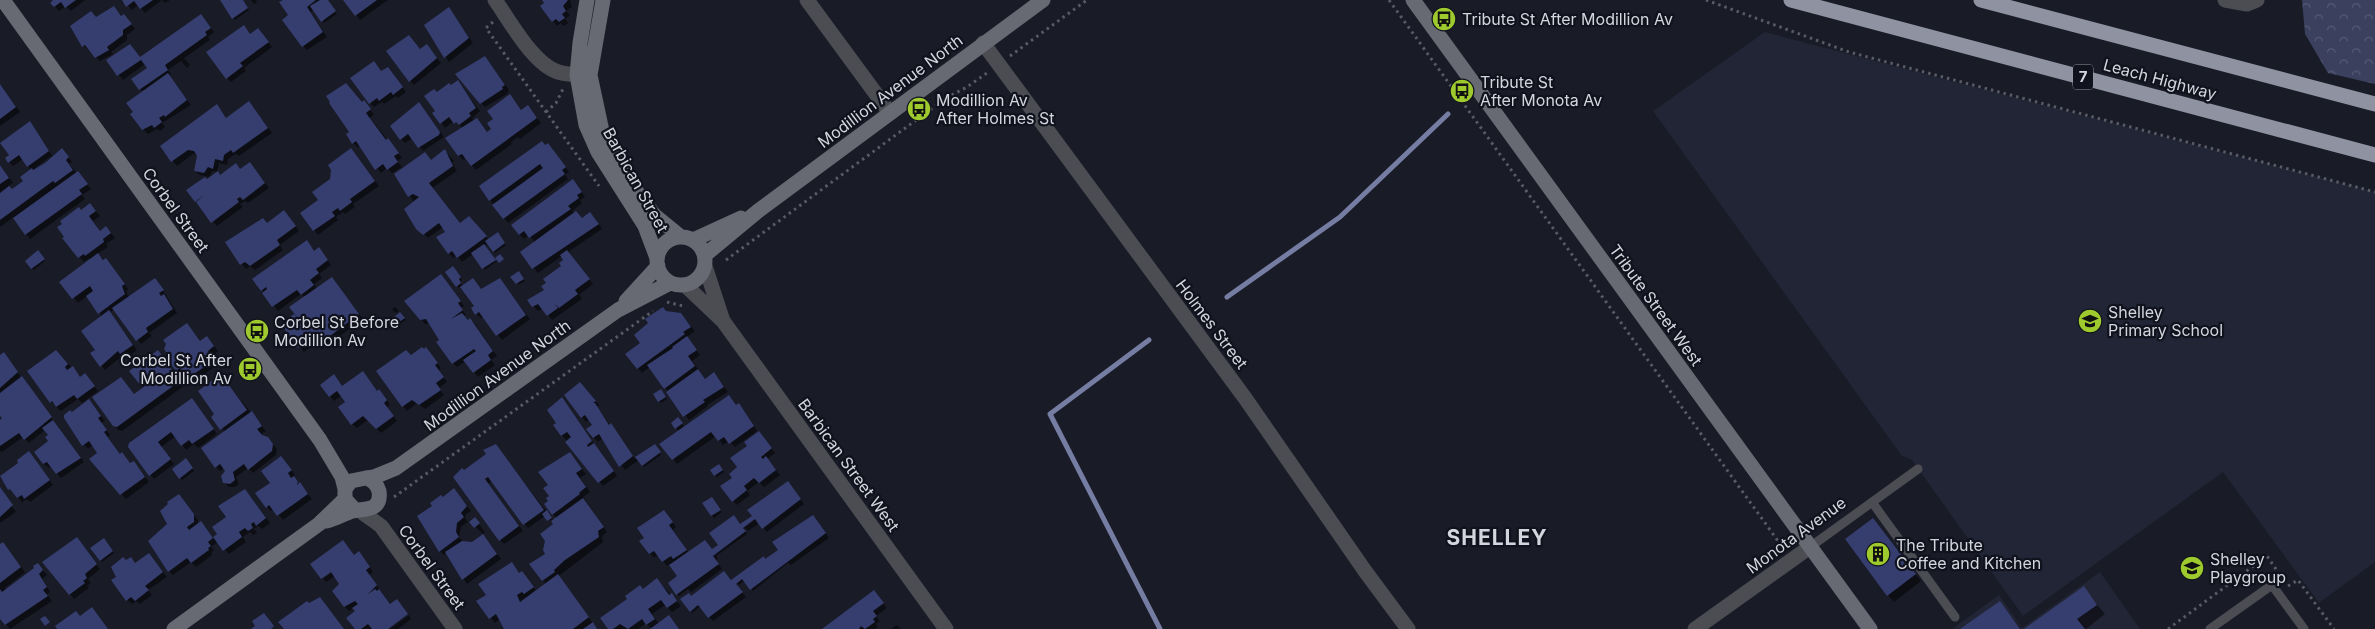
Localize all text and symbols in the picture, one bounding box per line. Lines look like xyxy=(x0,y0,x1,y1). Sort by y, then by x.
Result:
bus stop icon: Tribute St After Modillion Av xyxy=(1431,6,1457,32)
place label: Tribute St After Modillion Av xyxy=(1462,9,1673,29)
street label: Modillion Avenue North xyxy=(814,30,966,152)
street label: Leach Highway xyxy=(2101,54,2219,104)
road number: 7 xyxy=(2073,64,2093,90)
place label: Tribute St After Monota Av xyxy=(1480,72,1602,110)
bus stop icon: Tribute St After Monota Av xyxy=(1449,78,1475,104)
place label: Modillion Av After Holmes St xyxy=(936,90,1055,128)
bus stop icon: Modillion Av After Holmes St xyxy=(906,96,932,122)
street label: Barbican Street xyxy=(599,124,673,236)
street label: Corbel Street xyxy=(138,164,214,256)
street label: Tribute Street West xyxy=(1605,240,1707,370)
street label: Holmes Street xyxy=(1172,275,1252,373)
place label: Shelley Primary School xyxy=(2108,302,2223,340)
school or university icon: Shelley Primary School xyxy=(2077,308,2103,334)
place label: Corbel St Before Modillion Av xyxy=(274,312,399,350)
street label: Modillion Avenue North xyxy=(420,315,574,435)
bus stop icon: Corbel St Before Modillion Av xyxy=(244,318,270,344)
place label: Corbel St After Modillion Av xyxy=(120,350,232,388)
bus stop icon: Corbel St After Modillion Av xyxy=(237,356,263,382)
street label: Barbican Street West xyxy=(794,395,904,535)
street label: Monota Avenue xyxy=(1742,492,1850,578)
street label: Corbel Street xyxy=(394,521,470,613)
district label: SHELLEY xyxy=(1446,525,1548,550)
place label: The Tribute Coffee and Kitchen xyxy=(1896,535,2041,573)
building icon: The Tribute Coffee and Kitchen xyxy=(1865,541,1891,567)
place label: Shelley Playgroup xyxy=(2210,549,2286,587)
school or university icon: Shelley Playgroup xyxy=(2179,555,2205,581)

